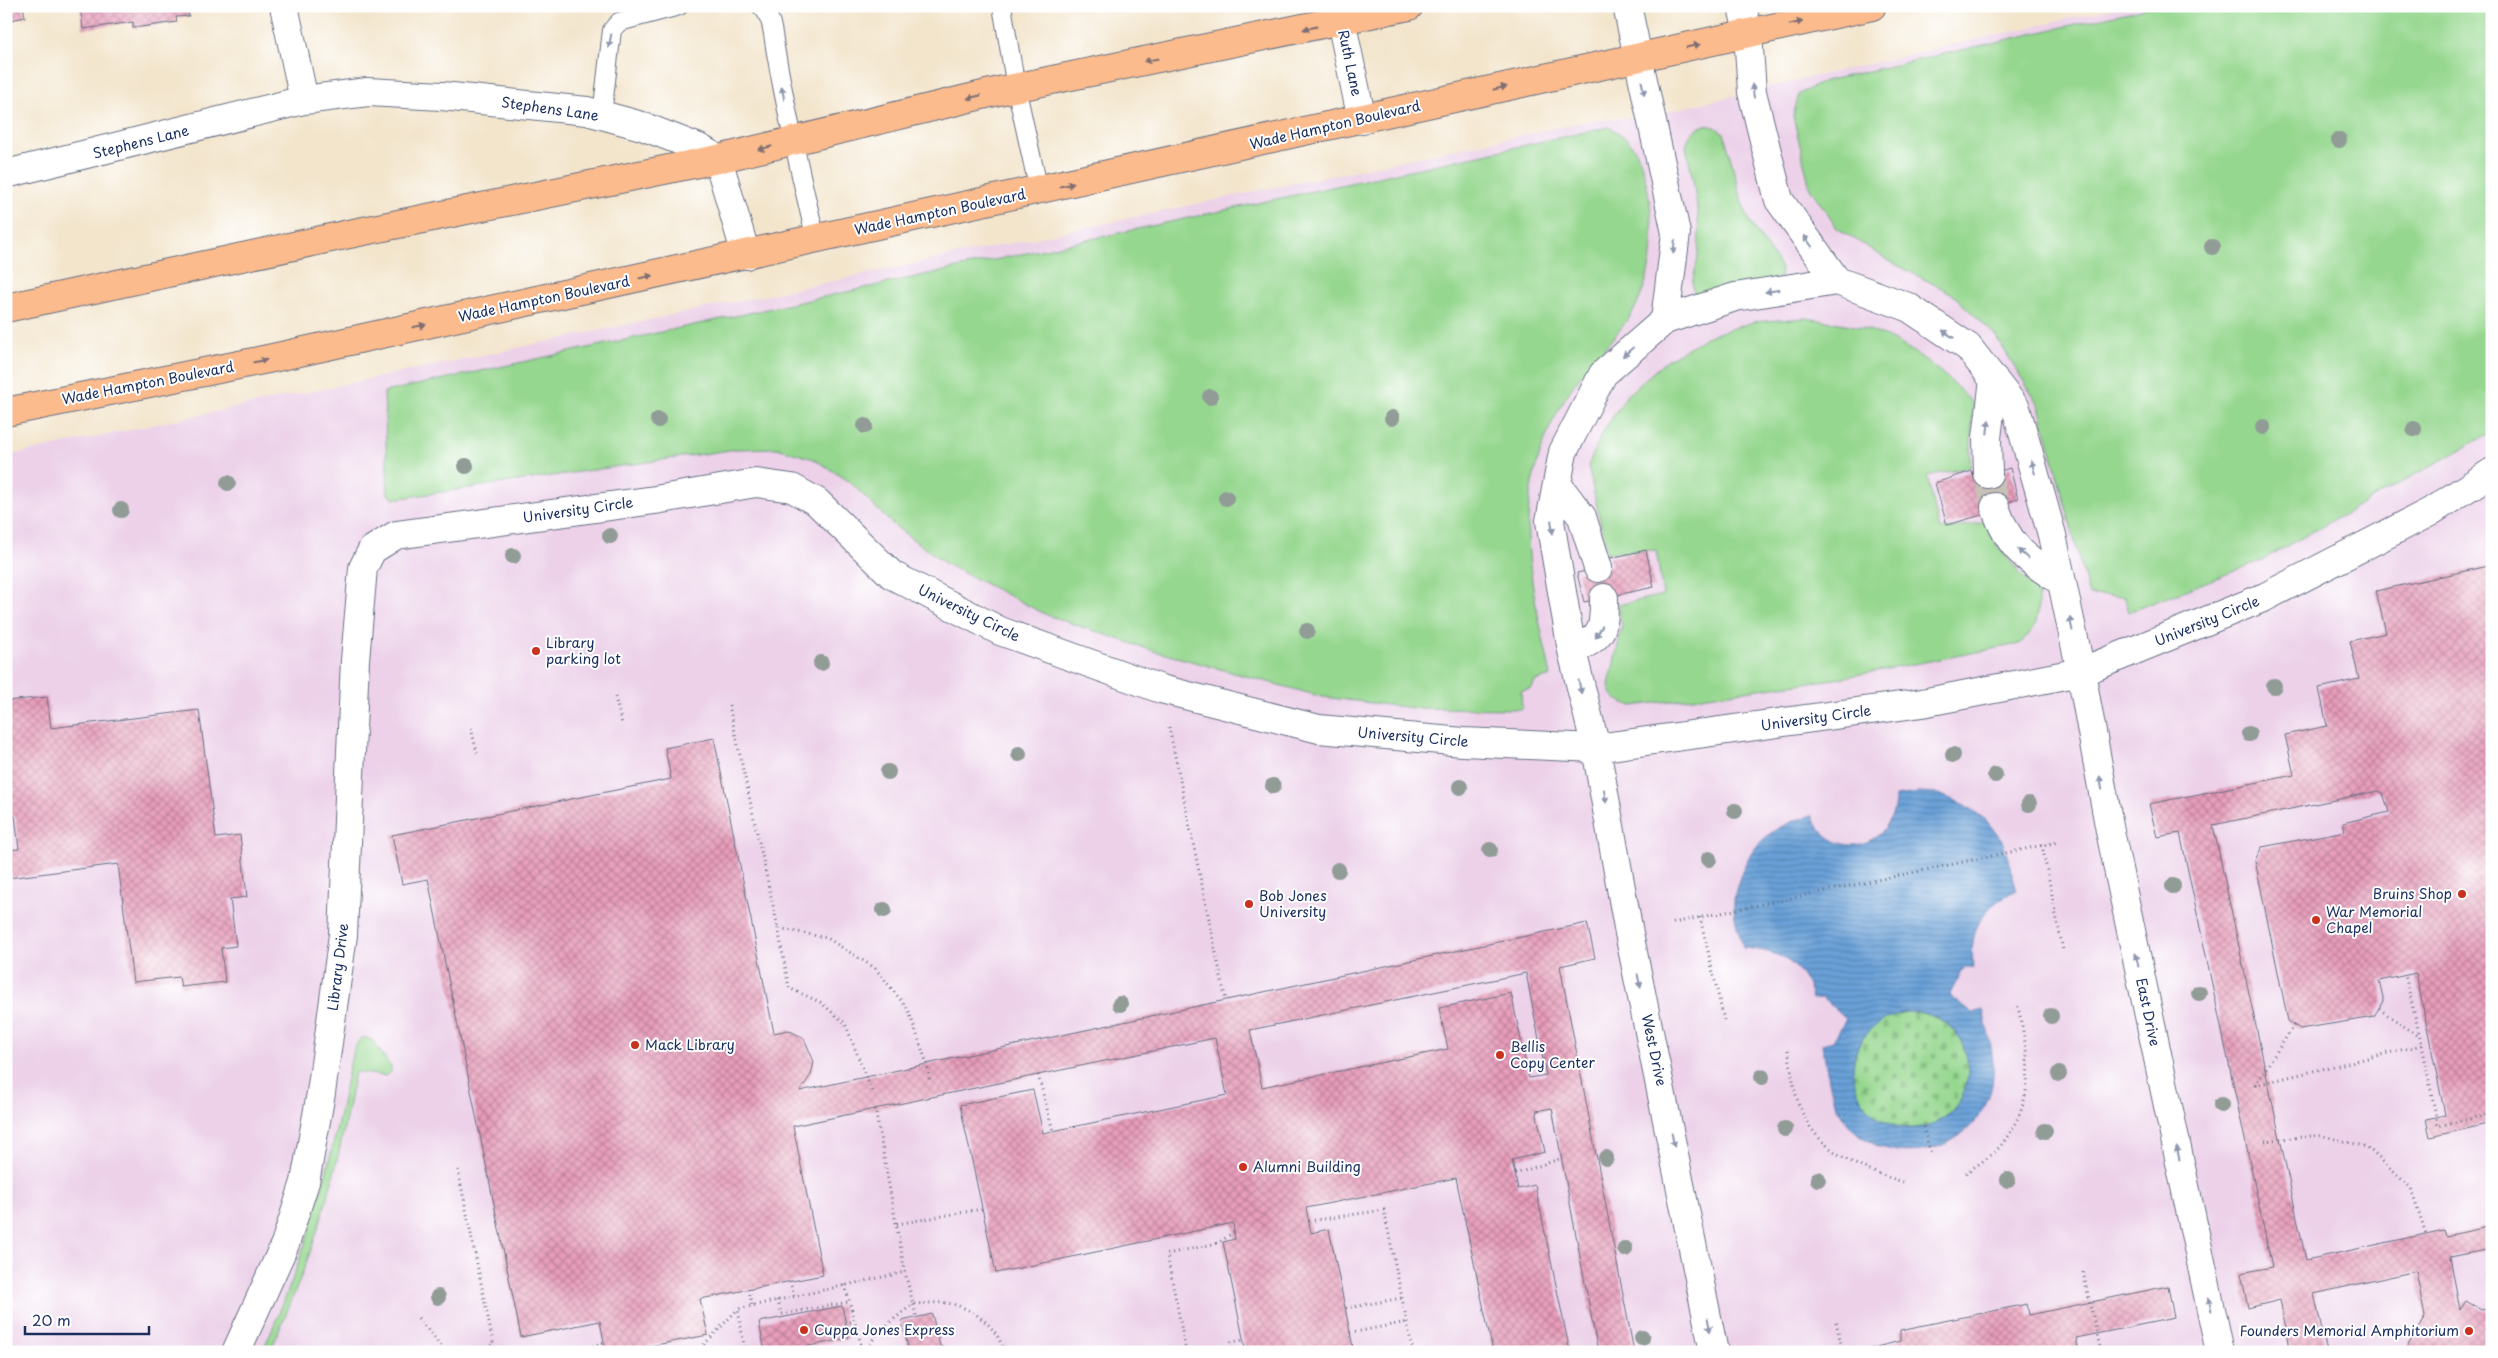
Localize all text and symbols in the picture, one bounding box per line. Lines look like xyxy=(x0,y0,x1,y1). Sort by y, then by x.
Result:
one-way arrow xyxy=(1788,19,1803,27)
one-way arrow xyxy=(1301,24,1317,32)
street label: Ruth Lane xyxy=(1333,28,1368,98)
one-way arrow xyxy=(605,33,613,49)
one-way arrow xyxy=(1685,41,1701,49)
one-way arrow xyxy=(1143,56,1158,64)
one-way arrow xyxy=(1640,81,1648,97)
one-way arrow xyxy=(1748,83,1756,99)
one-way arrow xyxy=(1492,84,1507,92)
one-way arrow xyxy=(778,85,786,101)
street label: Stephens Lane xyxy=(500,91,600,126)
one-way arrow xyxy=(967,93,982,101)
street label: Wade Hampton Boulevard xyxy=(1248,95,1423,154)
street label: Stephens Lane xyxy=(91,119,191,164)
one-way arrow xyxy=(758,144,773,152)
one-way arrow xyxy=(1059,180,1075,188)
street label: Wade Hampton Boulevard xyxy=(852,183,1028,240)
one-way arrow xyxy=(1803,235,1814,248)
one-way arrow xyxy=(1670,239,1678,255)
street label: Wade Hampton Boulevard xyxy=(456,270,632,327)
one-way arrow xyxy=(638,273,653,281)
one-way arrow xyxy=(1763,287,1779,295)
one-way arrow xyxy=(411,322,426,330)
one-way arrow xyxy=(1941,329,1955,338)
one-way arrow xyxy=(1623,346,1635,358)
street label: Wade Hampton Boulevard xyxy=(60,355,236,409)
one-way arrow xyxy=(252,356,268,364)
one-way arrow xyxy=(1985,418,1993,434)
one-way arrow xyxy=(2028,459,2036,474)
street label: University Circle xyxy=(521,491,635,528)
one-way arrow xyxy=(1548,520,1556,536)
one-way arrow xyxy=(2017,548,2029,560)
street label: University Circle xyxy=(915,579,1024,646)
street label: University Circle xyxy=(2151,590,2263,651)
one-way arrow xyxy=(2067,617,2075,632)
one-way arrow xyxy=(1595,626,1604,639)
place label: Library parking lot xyxy=(546,632,621,669)
marker: Library parking lot xyxy=(530,645,542,657)
one-way arrow xyxy=(1576,680,1584,695)
street label: University Circle xyxy=(1759,699,1873,736)
street label: University Circle xyxy=(1357,721,1470,752)
one-way arrow xyxy=(2097,774,2105,790)
one-way arrow xyxy=(1601,789,1609,805)
place label: Bruins Shop xyxy=(2373,883,2452,904)
place label: Bob Jones University xyxy=(1259,885,1327,922)
marker: Bruins Shop xyxy=(2456,888,2468,900)
marker: Bob Jones University xyxy=(1243,898,1255,910)
place label: War Memorial Chapel xyxy=(2326,901,2422,938)
marker: War Memorial Chapel xyxy=(2310,914,2322,926)
street label: Library Drive xyxy=(322,922,353,1012)
one-way arrow xyxy=(2133,952,2141,967)
one-way arrow xyxy=(1636,973,1644,989)
street label: East Drive xyxy=(2131,976,2166,1048)
street label: West Drive xyxy=(1637,1012,1672,1088)
place label: Mack Library xyxy=(645,1034,735,1055)
place label: Bellis Copy Center xyxy=(1510,1036,1595,1073)
marker: Mack Library xyxy=(629,1039,641,1051)
marker: Bellis Copy Center xyxy=(1494,1049,1506,1061)
one-way arrow xyxy=(1669,1132,1677,1148)
one-way arrow xyxy=(2173,1145,2181,1161)
place label: Alumni Building xyxy=(1253,1156,1361,1177)
marker: Alumni Building xyxy=(1237,1161,1249,1173)
one-way arrow xyxy=(2206,1297,2214,1312)
scale bar xyxy=(25,1303,149,1335)
text: 20 m xyxy=(32,1308,71,1331)
one-way arrow xyxy=(1705,1317,1713,1333)
place label: Cuppa Jones Express xyxy=(814,1319,955,1340)
place label: Founders Memorial Amphitorium xyxy=(2240,1320,2459,1341)
marker: Cuppa Jones Express xyxy=(798,1324,810,1336)
marker: Founders Memorial Amphitorium xyxy=(2463,1325,2475,1337)

